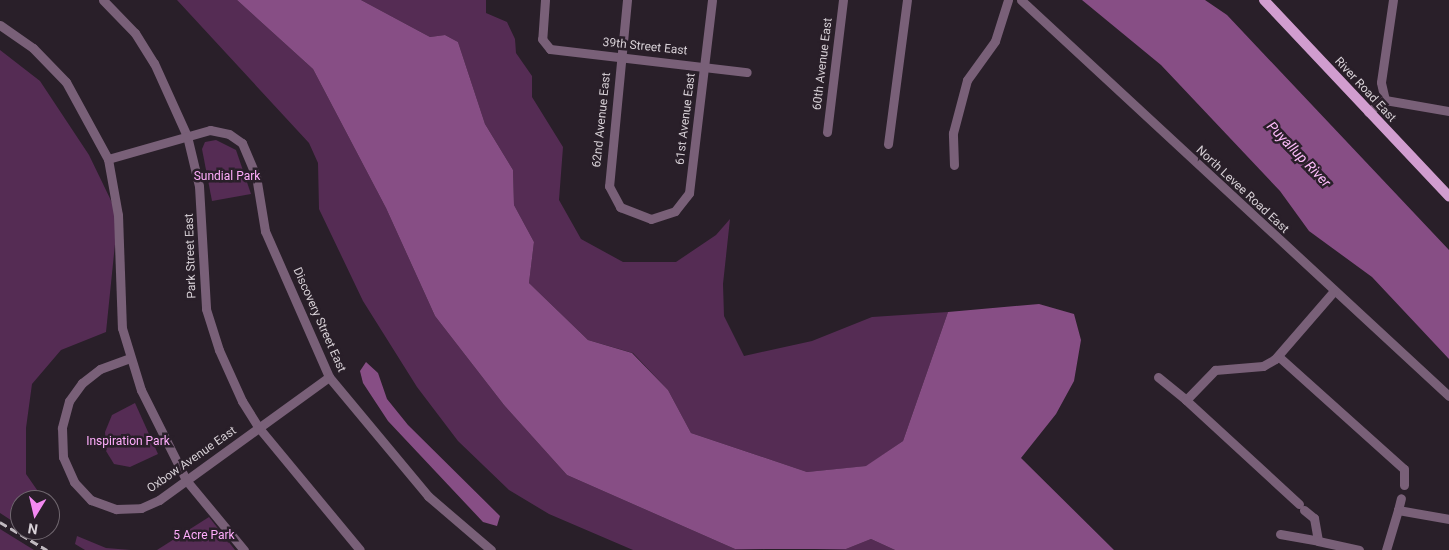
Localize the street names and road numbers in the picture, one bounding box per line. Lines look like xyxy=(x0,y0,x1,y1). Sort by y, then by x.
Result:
street label: 60th Avenue East xyxy=(810,17,836,111)
street label: 39th Street East xyxy=(602,35,688,59)
street label: River Road East xyxy=(1331,55,1399,125)
street label: 62nd Avenue East xyxy=(590,72,614,168)
street label: 61st Avenue East xyxy=(673,72,699,166)
street label: North Levee Road East xyxy=(1193,143,1291,237)
street label: Park Street East xyxy=(182,213,200,299)
street label: Discovery Street East xyxy=(289,265,349,375)
street label: Oxbow Avenue East xyxy=(145,424,239,496)

